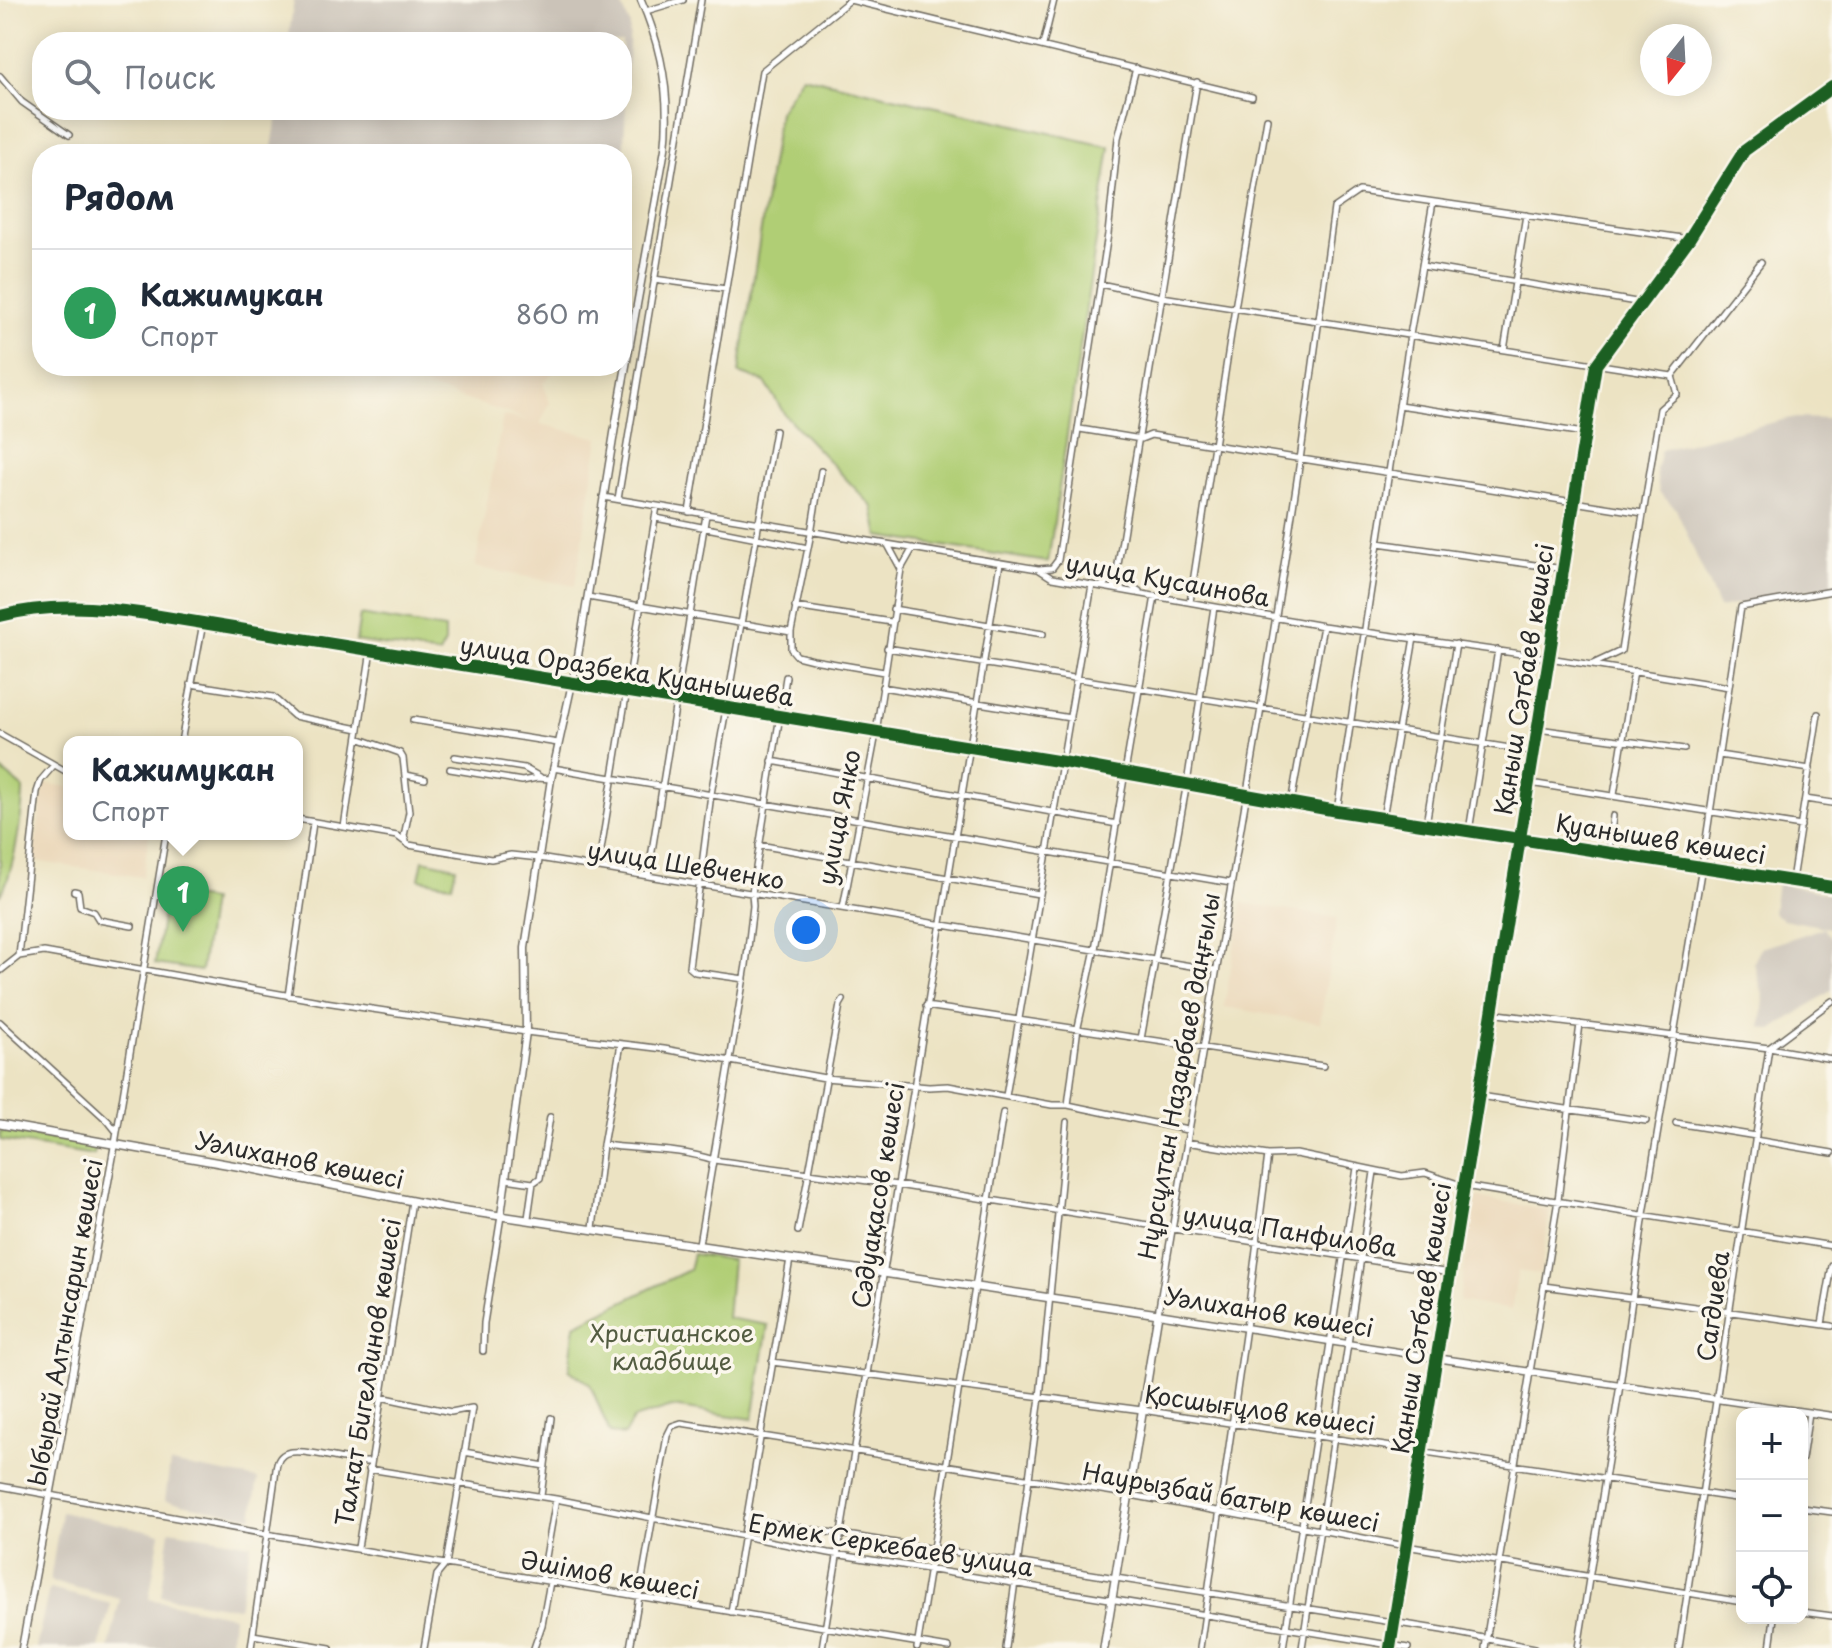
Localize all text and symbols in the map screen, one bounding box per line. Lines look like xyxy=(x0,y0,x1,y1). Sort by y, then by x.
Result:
north arrow xyxy=(1640,24,1712,96)
search box xyxy=(32,32,632,120)
icon: search xyxy=(60,54,104,98)
text: Поиск xyxy=(124,54,215,99)
text: Рядом xyxy=(64,170,175,222)
text: Кажимукан xyxy=(140,271,324,316)
text: 1 xyxy=(84,294,96,333)
text: 860 m xyxy=(516,294,600,333)
text: Спорт xyxy=(140,316,218,355)
street label: Қаныш Сәтбаев көшесі xyxy=(1484,541,1562,817)
street label: улица Кусаинова xyxy=(1063,543,1273,615)
street label: улица Оразбека Куанышева xyxy=(457,626,797,714)
popup xyxy=(63,736,303,840)
text: Кажимукан xyxy=(91,746,275,791)
street label: улица Янко xyxy=(807,746,869,888)
text: Спорт xyxy=(91,791,169,830)
street label: Қуанышев көшесі xyxy=(1554,804,1768,872)
street label: улица Шевченко xyxy=(585,831,787,897)
pin: 1 xyxy=(157,866,209,932)
street label: Нұрсұлтан Назарбаев даңғылы xyxy=(1128,890,1228,1262)
your location xyxy=(786,910,826,950)
street label: Сәдуақасов көшесі xyxy=(841,1079,913,1311)
street label: Уәлиханов көшесі xyxy=(193,1121,407,1197)
street label: Ыбырай Алтынсарин көшесі xyxy=(17,1156,111,1488)
street label: Қаныш Сәтбаев көшесі xyxy=(1381,1180,1459,1456)
street label: улица Панфилова xyxy=(1180,1195,1400,1265)
street label: Талғат Бигелдинов көшесі xyxy=(325,1216,409,1528)
street label: Сагдиева xyxy=(1686,1248,1738,1364)
street label: Уәлиханов көшесі xyxy=(1162,1277,1376,1345)
park label: Христианское кладбище xyxy=(590,1314,754,1378)
street label: Қосшығұлов көшесі xyxy=(1142,1375,1378,1443)
map controls xyxy=(1736,1408,1808,1624)
button: + xyxy=(1736,1408,1808,1480)
street label: Наурызбай батыр көшесі xyxy=(1080,1452,1382,1540)
button: − xyxy=(1736,1480,1808,1552)
street label: Ермек Серкебаев улица xyxy=(746,1504,1036,1584)
street label: Әшімов көшесі xyxy=(518,1541,702,1607)
button: locate xyxy=(1736,1552,1808,1624)

